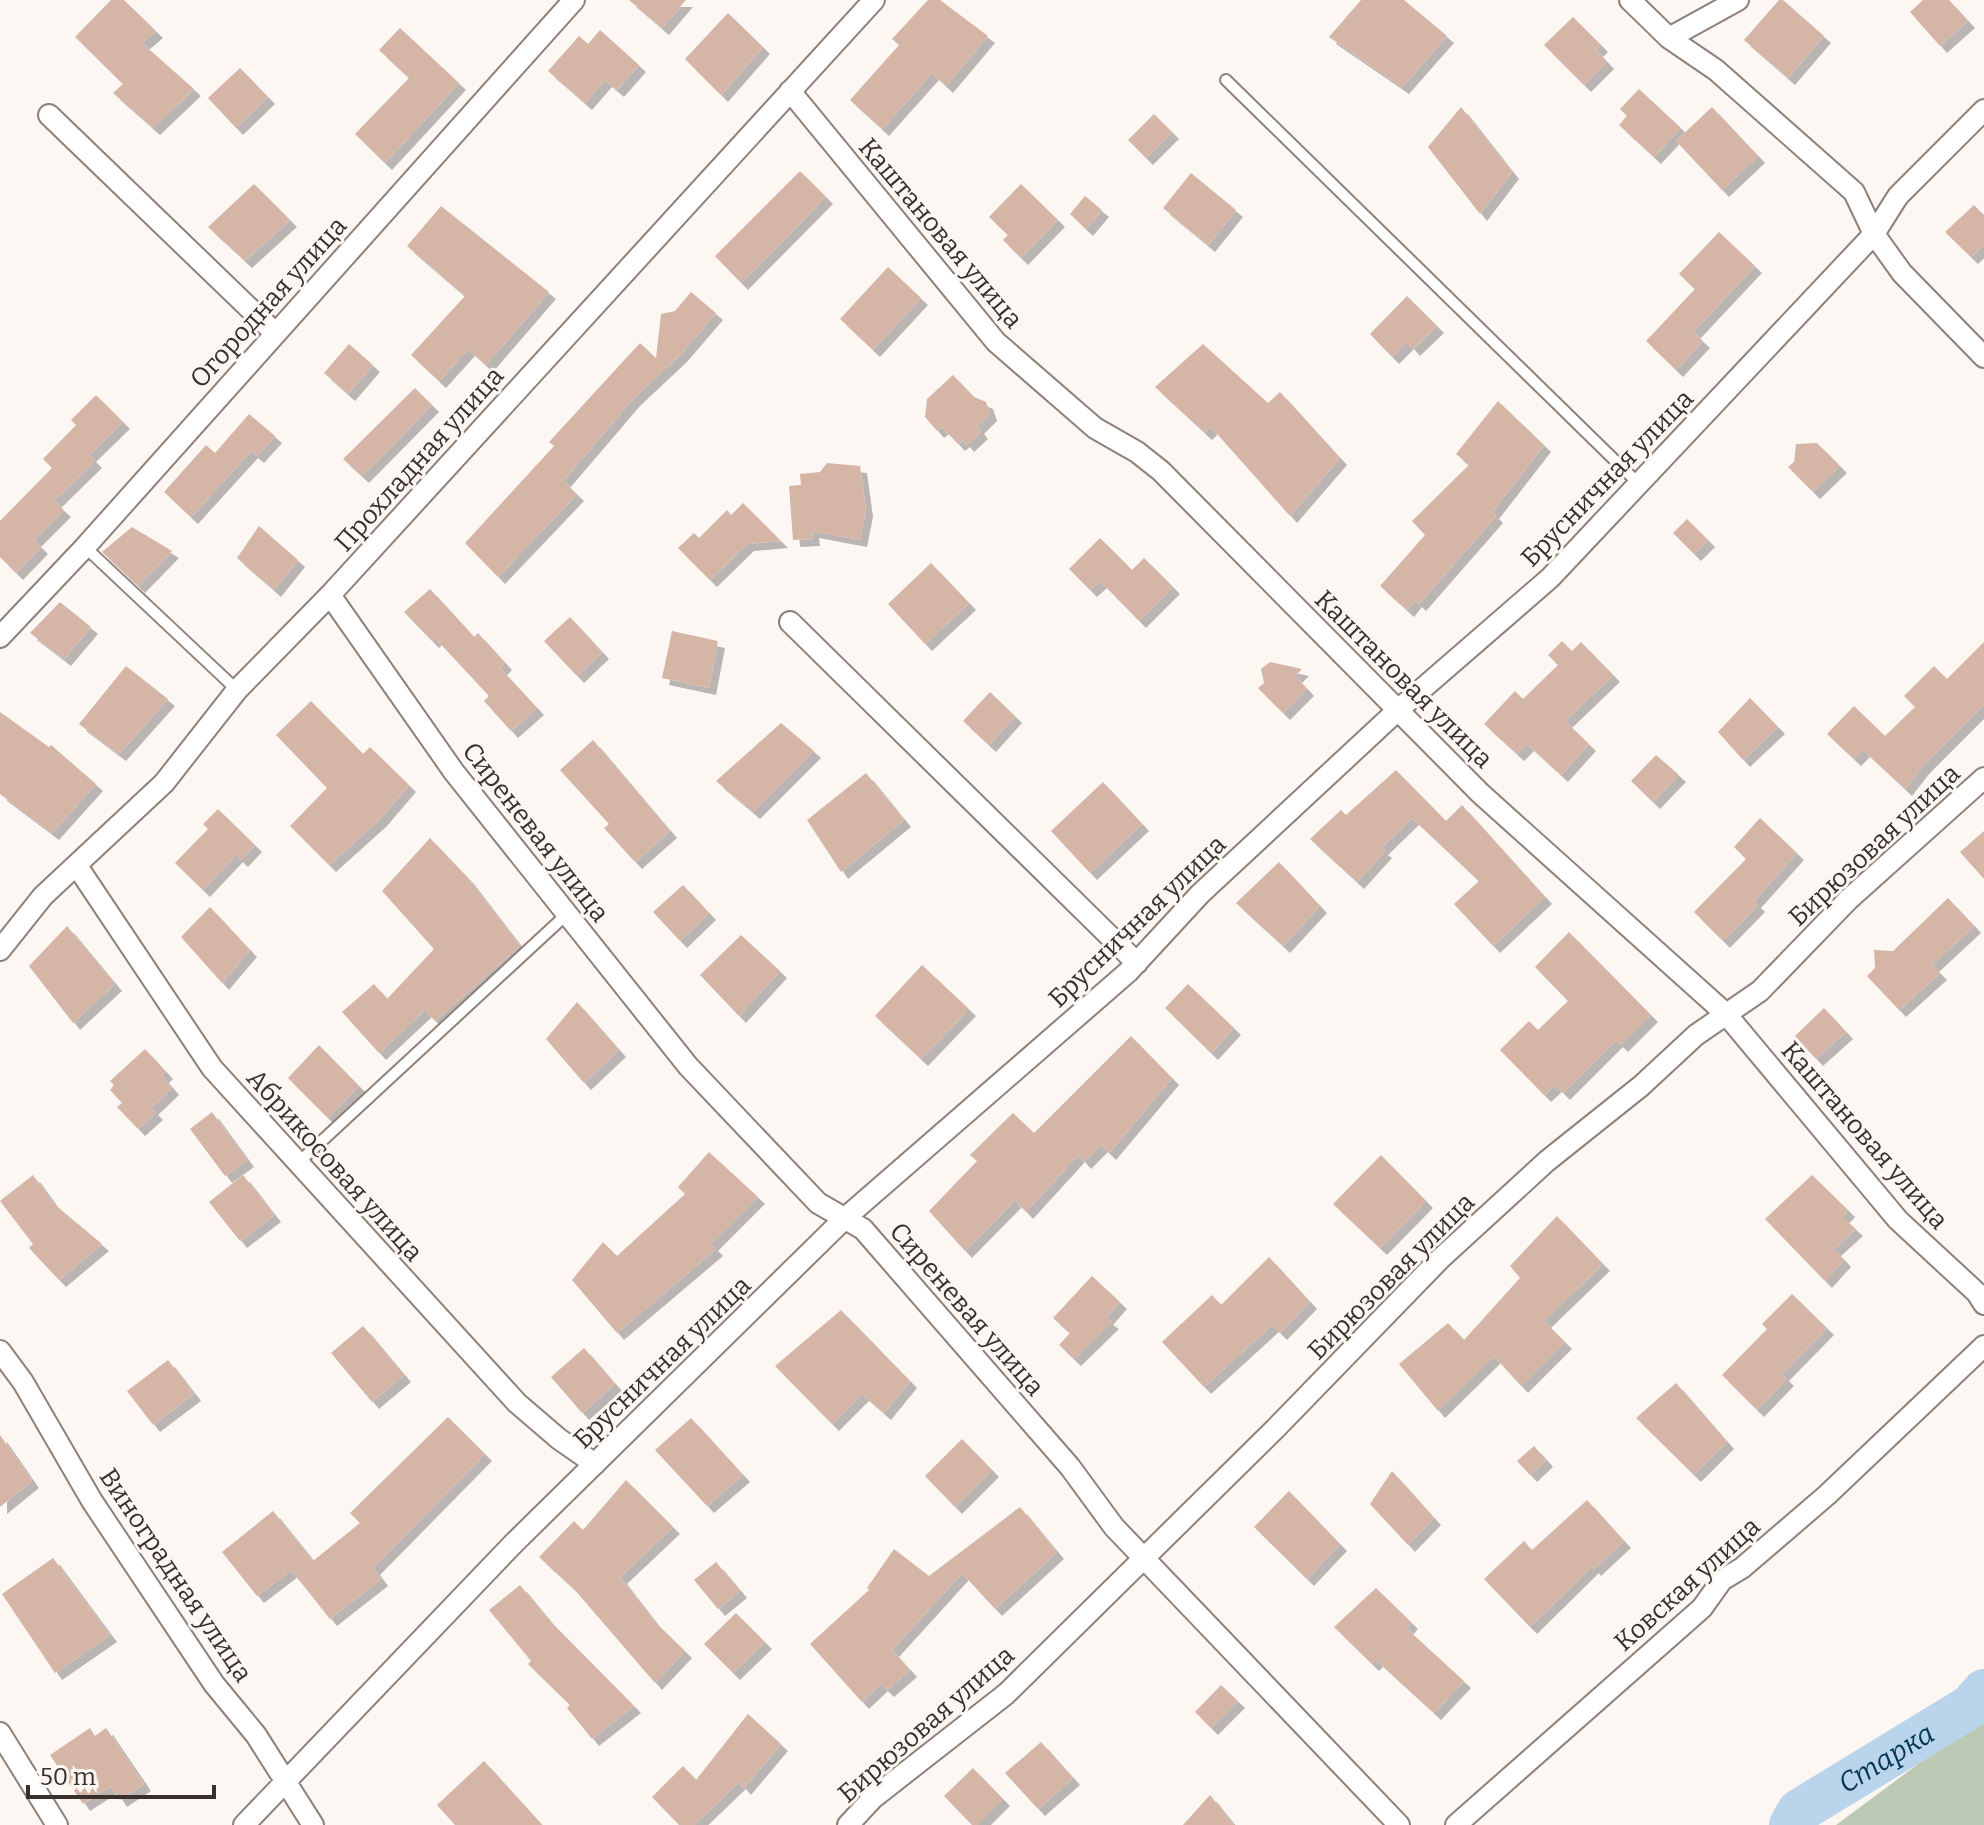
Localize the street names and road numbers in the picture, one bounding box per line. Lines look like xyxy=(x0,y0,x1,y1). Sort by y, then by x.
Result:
street label: Каштановая улица xyxy=(852,132,1029,335)
street label: Огородная улица xyxy=(184,211,353,394)
street label: Прохладная улица xyxy=(328,361,510,558)
street label: Брусничная улица xyxy=(1515,383,1700,573)
street label: Каштановая улица xyxy=(1308,584,1499,775)
street label: Сиреневая улица xyxy=(456,736,615,928)
street label: Бирюзовая улица xyxy=(1782,758,1966,933)
street label: Брусничная улица xyxy=(1042,829,1232,1014)
street label: Каштановая улица xyxy=(1775,1035,1955,1235)
street label: Абрикосовая улица xyxy=(240,1063,429,1268)
street label: Бирюзовая улица xyxy=(1302,1187,1481,1366)
street label: Сиреневая улица xyxy=(883,1216,1050,1402)
street label: Брусничная улица xyxy=(567,1270,757,1455)
street label: Виноградная улица xyxy=(93,1463,259,1688)
street label: Ковская улица xyxy=(1608,1511,1766,1658)
street label: Бирюзовая улица xyxy=(832,1640,1021,1809)

